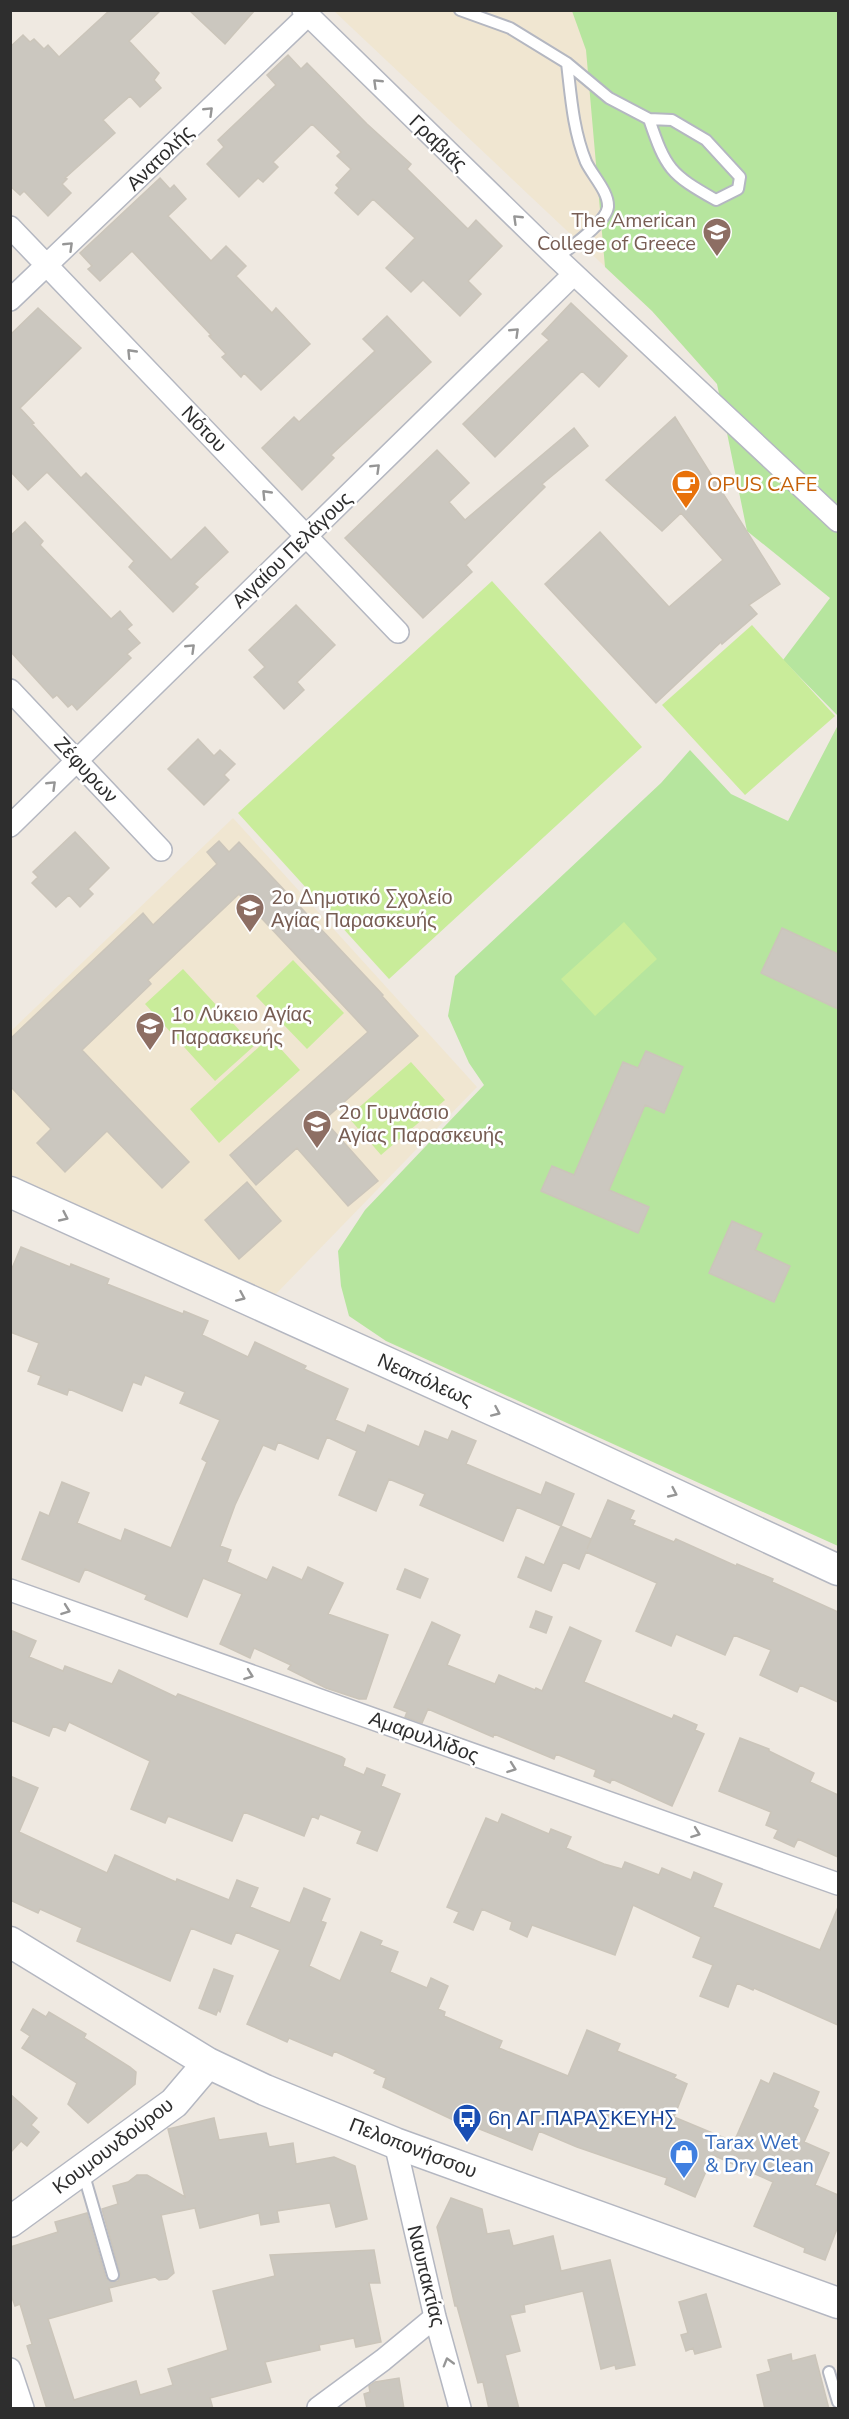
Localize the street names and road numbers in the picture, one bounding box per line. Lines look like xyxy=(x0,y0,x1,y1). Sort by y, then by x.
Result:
street label: Γραβιάς xyxy=(403,109,473,178)
street label: Ανατολής xyxy=(121,119,200,197)
street label: Νότου xyxy=(175,400,233,458)
street label: Αιγαίου Πελάγους xyxy=(226,485,358,614)
street label: Ζέφυρων xyxy=(48,731,124,809)
street label: Νεαπόλεως xyxy=(373,1347,477,1413)
street label: Αμαρυλλίδος xyxy=(365,1705,483,1769)
street label: Κουμουνδούρου xyxy=(47,2092,179,2200)
street label: Πελοπονήσσου xyxy=(345,2111,481,2185)
street label: Ναυπακτίας xyxy=(400,2222,452,2330)

